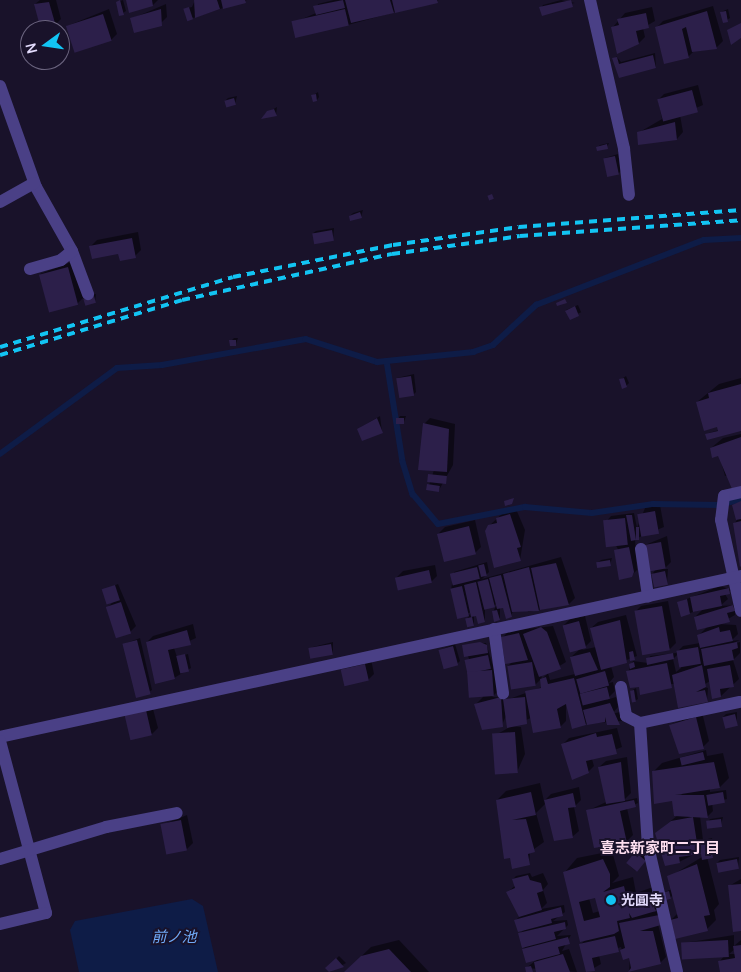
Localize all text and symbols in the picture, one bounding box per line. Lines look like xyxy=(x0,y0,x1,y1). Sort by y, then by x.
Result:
north arrow xyxy=(20,20,70,70)
text: N xyxy=(20,41,41,56)
district label: 喜志新家町二丁目 xyxy=(600,839,720,857)
place label: 光圓寺 xyxy=(621,892,663,908)
marker: 光圓寺 xyxy=(605,894,617,906)
water label: 前ノ池 xyxy=(152,928,196,946)

